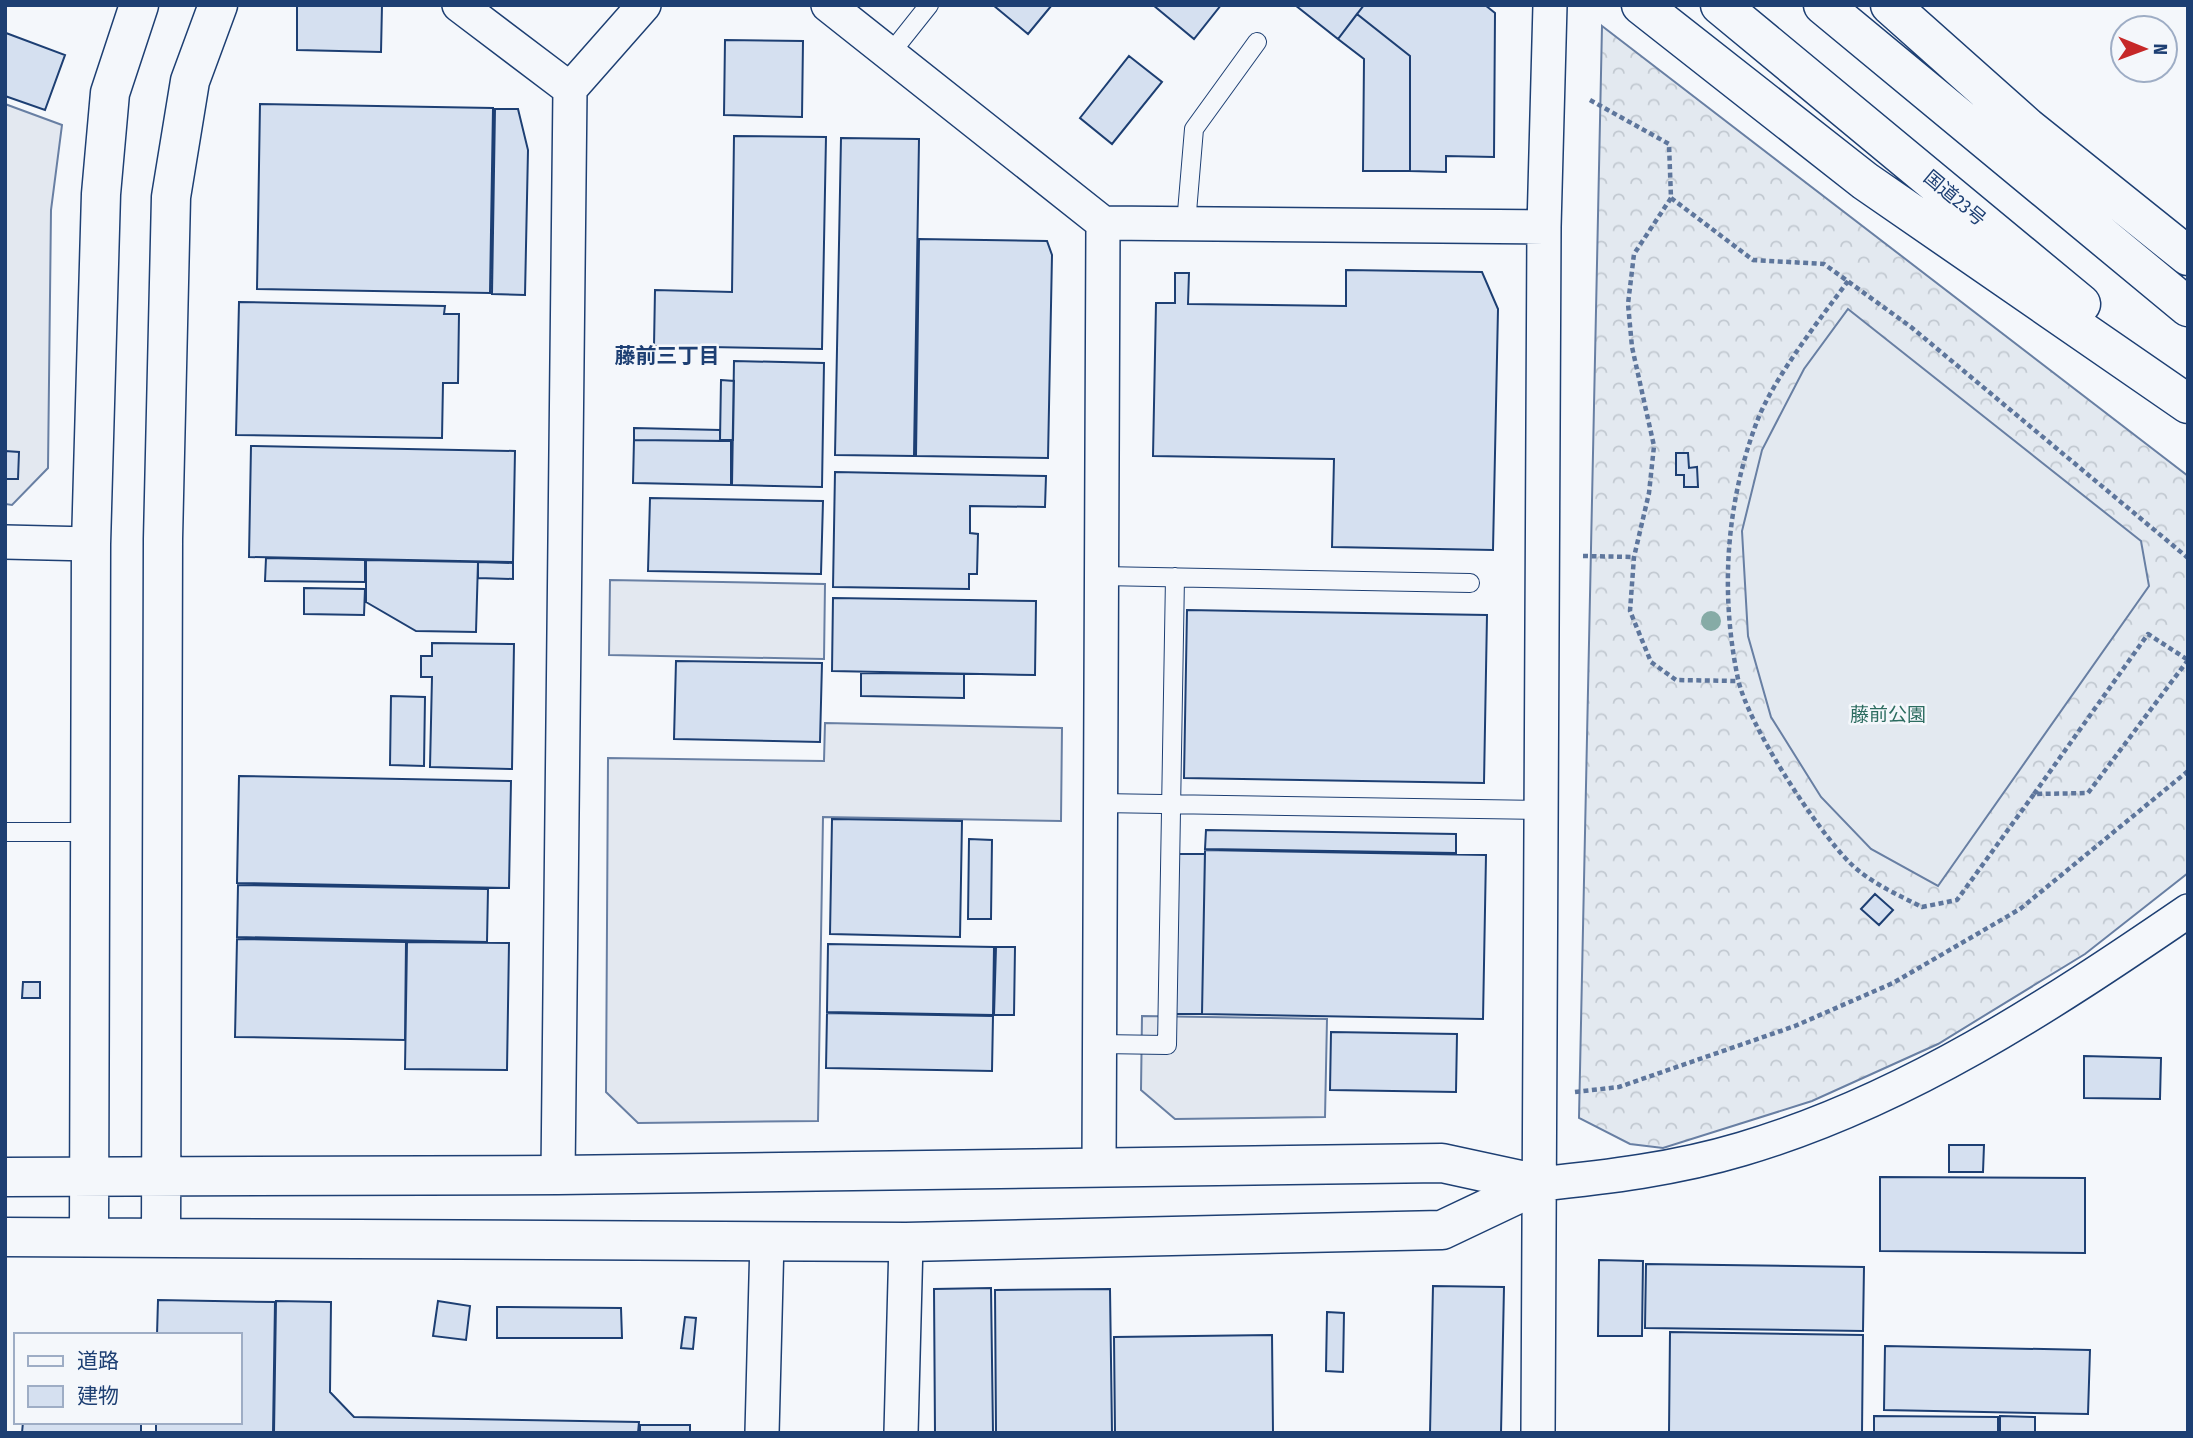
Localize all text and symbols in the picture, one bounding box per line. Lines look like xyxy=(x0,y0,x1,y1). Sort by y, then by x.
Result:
north arrow xyxy=(2109,14,2179,84)
text: N xyxy=(2149,43,2172,55)
street label: 国道23号 xyxy=(1919,165,1991,231)
district label: 藤前三丁目 xyxy=(615,343,720,369)
park label: 藤前公園 xyxy=(1850,703,1926,726)
legend xyxy=(14,1333,242,1424)
text: 道路 xyxy=(77,1348,119,1374)
text: 建物 xyxy=(77,1383,119,1409)

